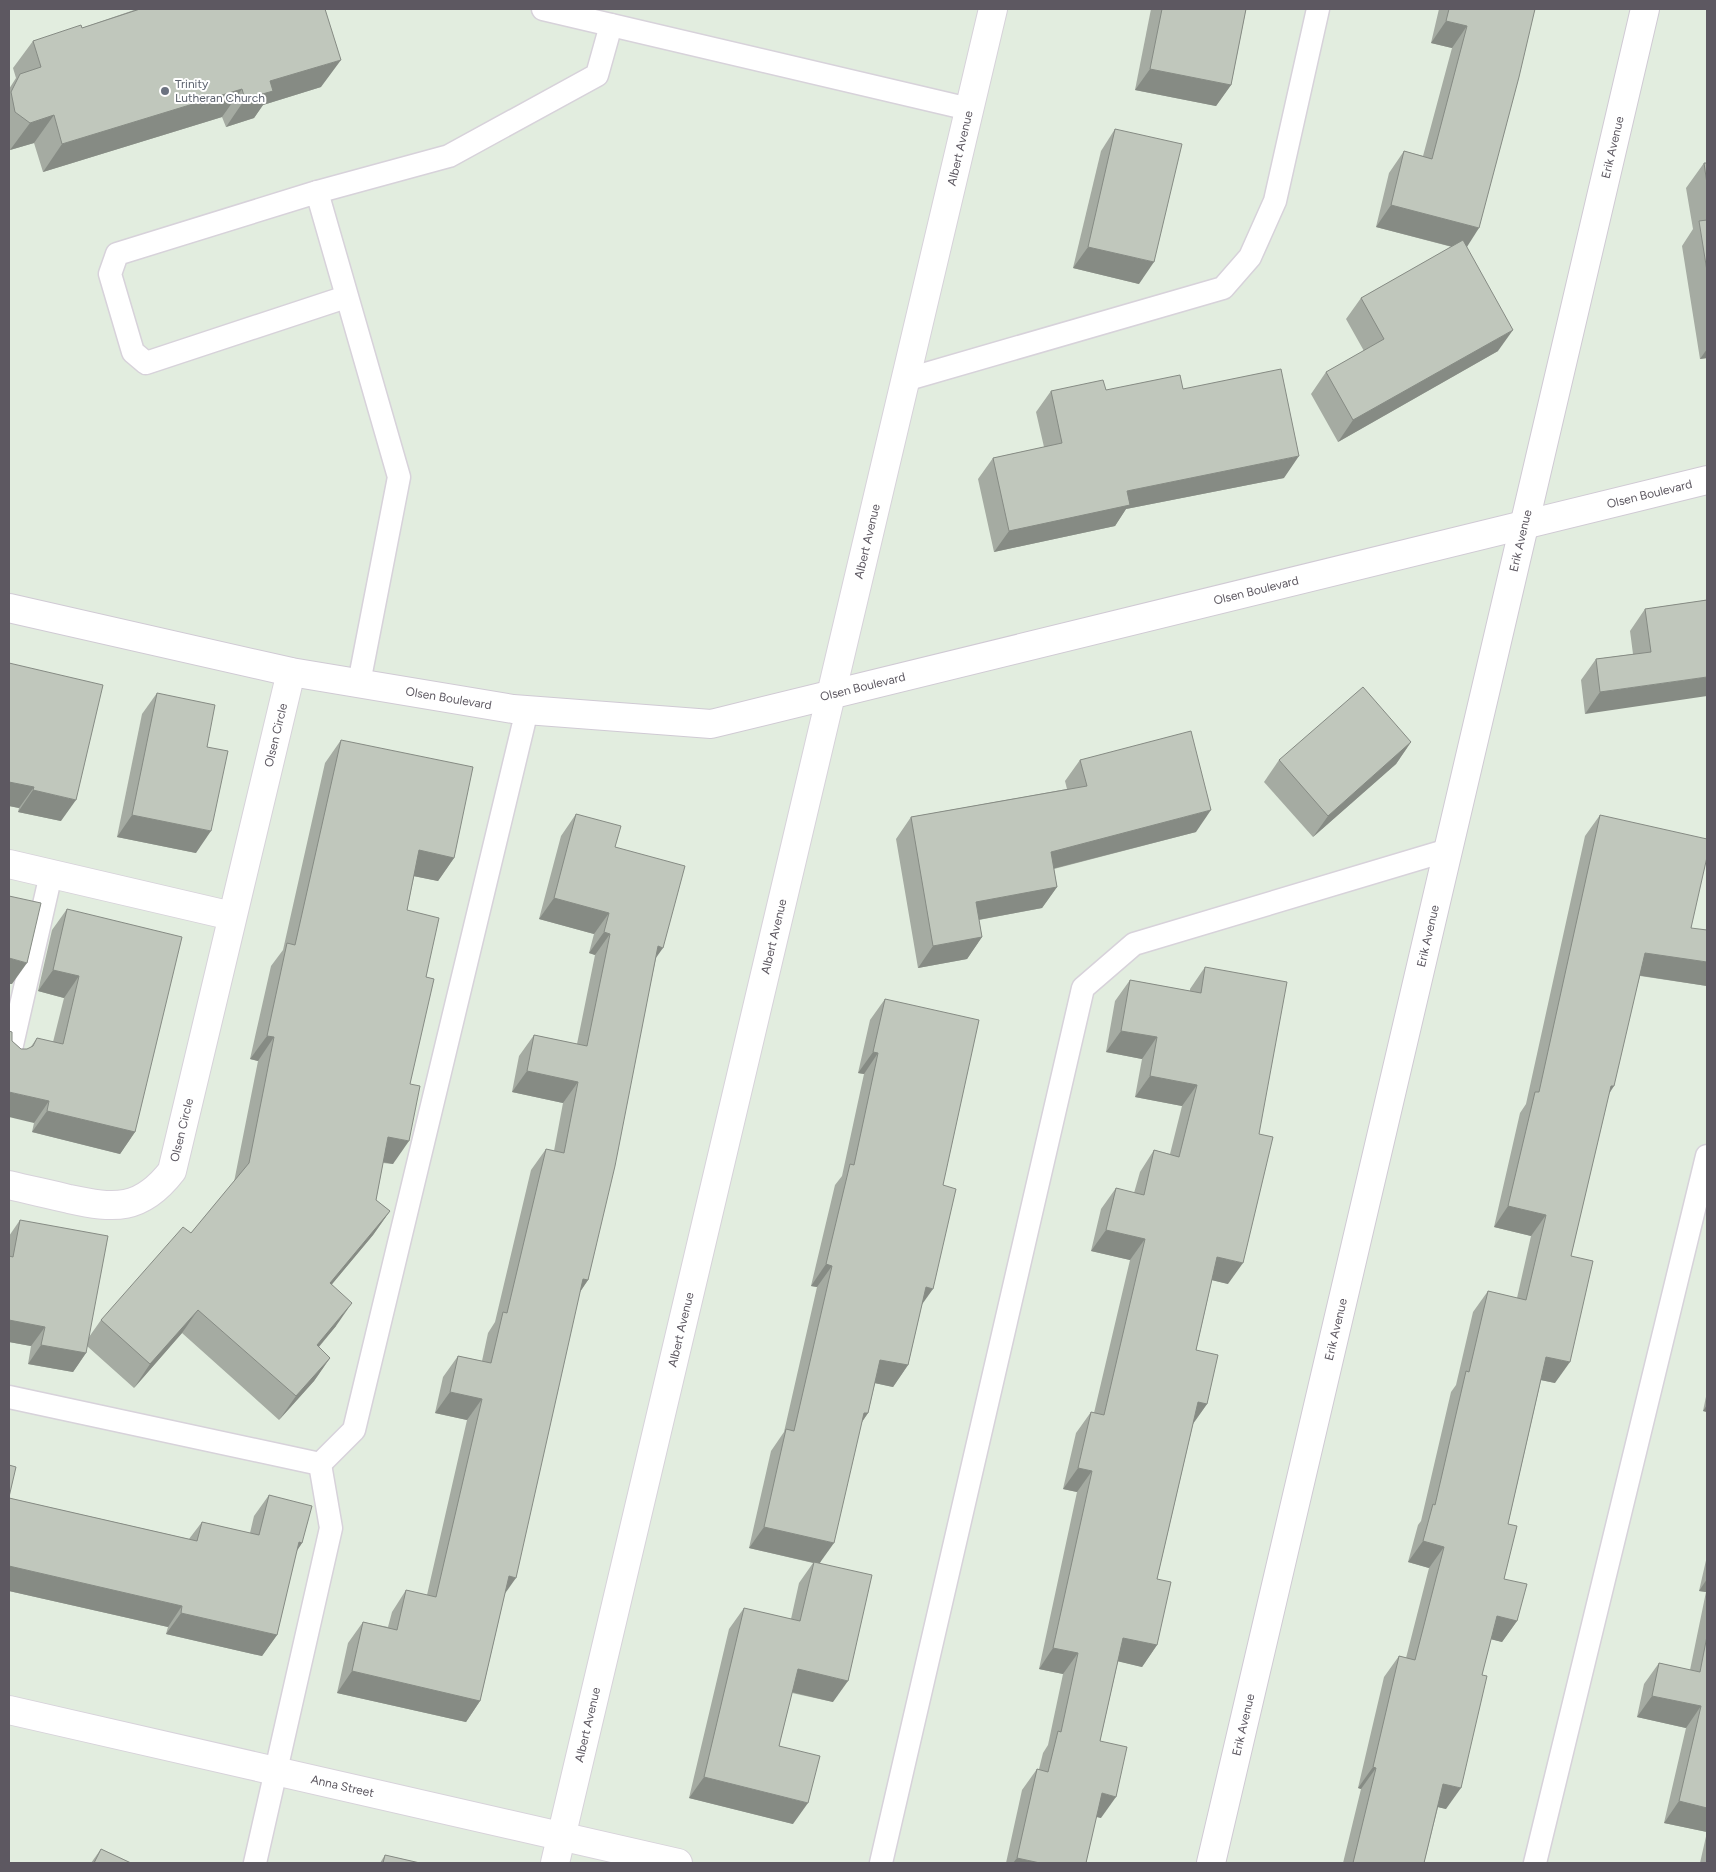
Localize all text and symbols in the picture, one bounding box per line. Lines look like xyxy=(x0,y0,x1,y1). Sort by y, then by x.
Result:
place label: Trinity Lutheran Church xyxy=(175,77,265,105)
marker: Trinity Lutheran Church xyxy=(159,85,171,97)
street label: Albert Avenue xyxy=(944,109,976,187)
street label: Erik Avenue xyxy=(1599,114,1627,180)
street label: Olsen Boulevard xyxy=(1605,477,1693,511)
street label: Albert Avenue xyxy=(852,502,883,580)
street label: Erik Avenue xyxy=(1506,508,1535,573)
street label: Olsen Boulevard xyxy=(1212,573,1300,608)
street label: Olsen Boulevard xyxy=(819,670,907,704)
street label: Olsen Boulevard xyxy=(405,684,493,712)
street label: Olsen Circle xyxy=(262,701,290,768)
street label: Albert Avenue xyxy=(758,897,790,975)
street label: Erik Avenue xyxy=(1414,903,1442,969)
street label: Olsen Circle xyxy=(167,1096,196,1163)
street label: Albert Avenue xyxy=(665,1290,697,1369)
street label: Erik Avenue xyxy=(1322,1297,1350,1362)
street label: Albert Avenue xyxy=(572,1686,603,1764)
street label: Erik Avenue xyxy=(1229,1692,1258,1757)
street label: Anna Street xyxy=(310,1772,376,1800)

